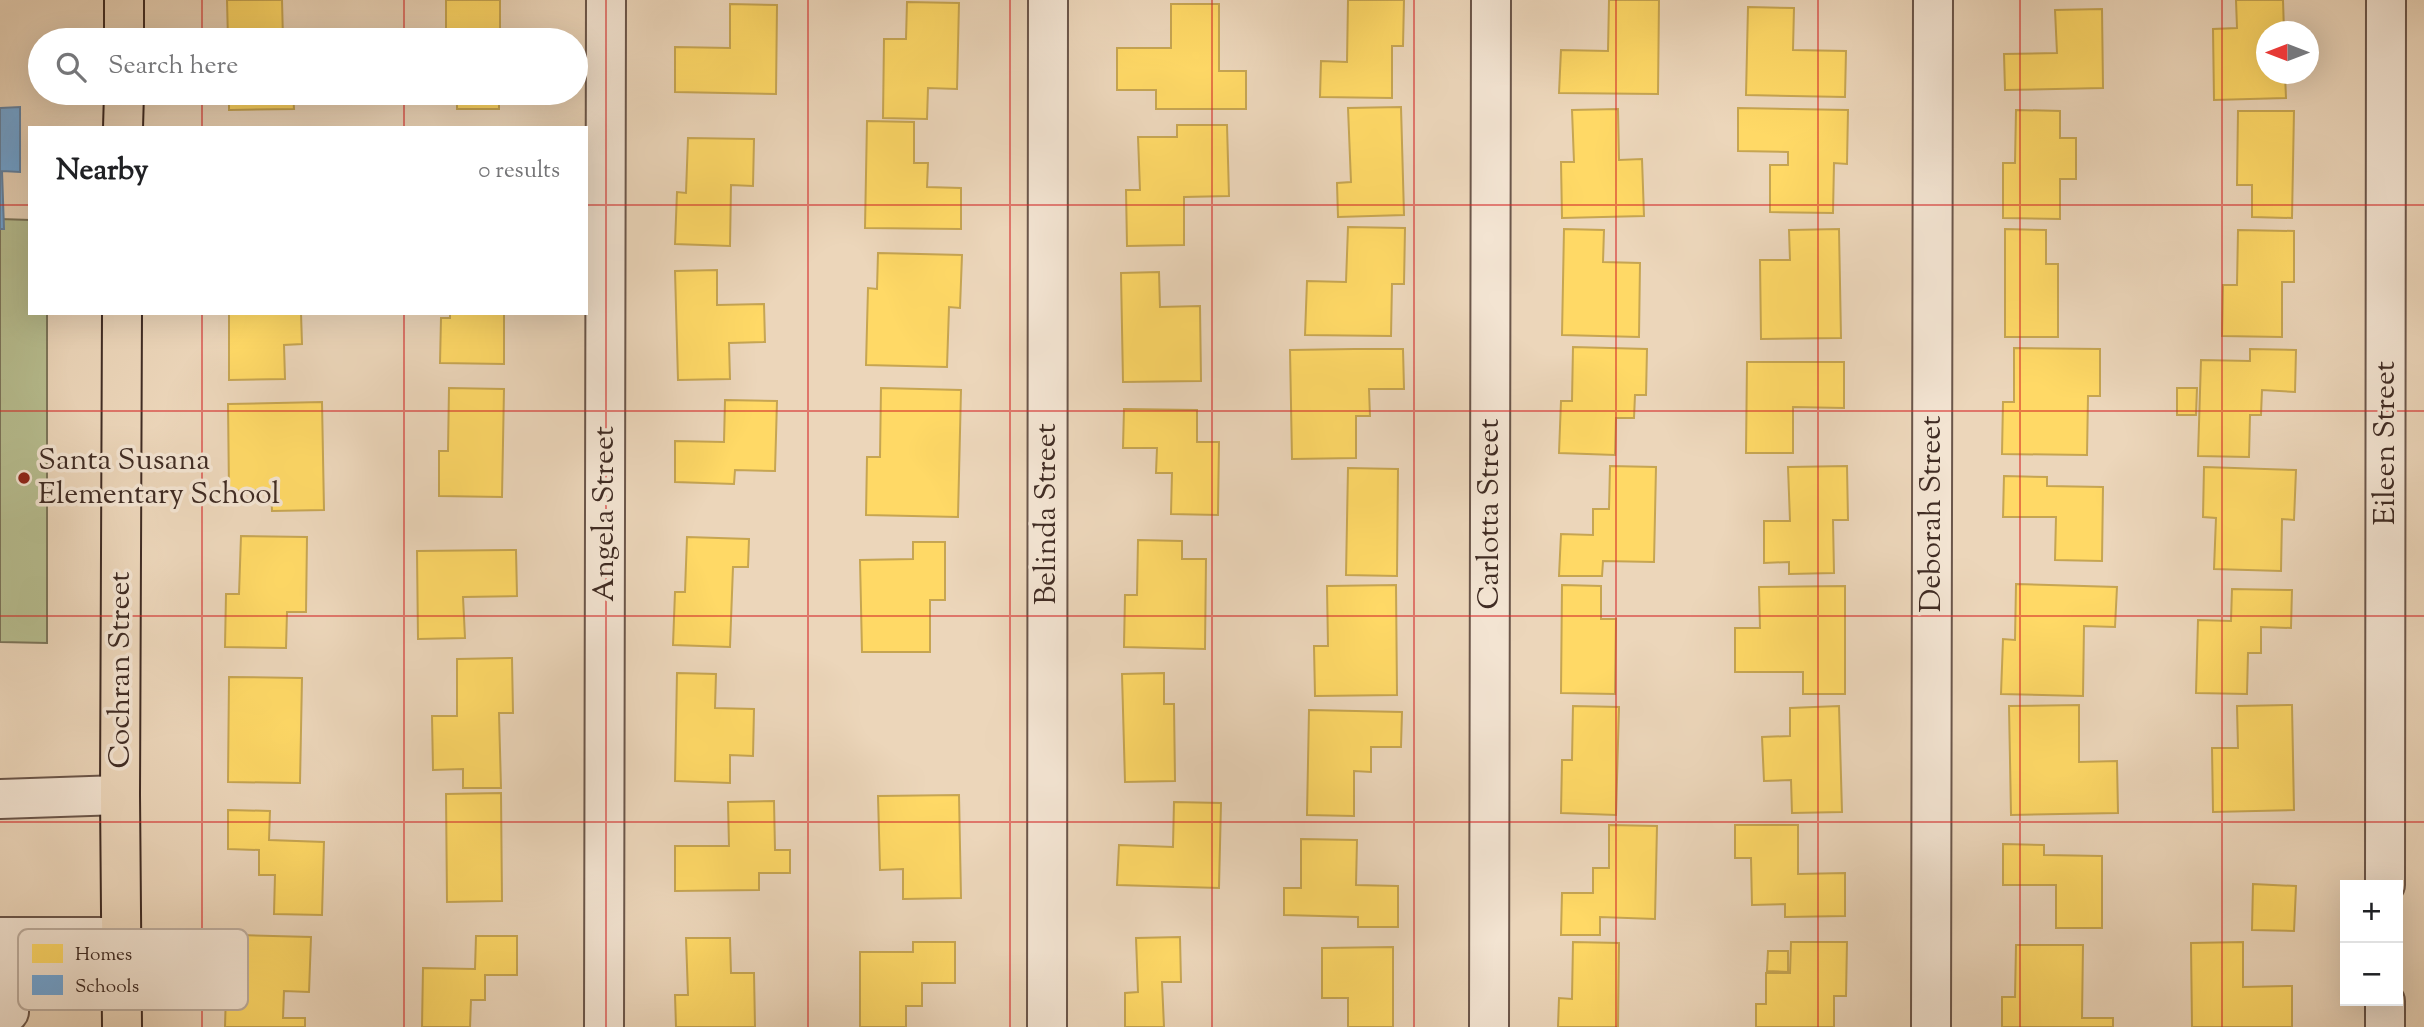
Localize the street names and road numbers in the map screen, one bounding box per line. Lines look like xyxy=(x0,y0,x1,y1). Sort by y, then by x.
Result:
street label: Eileen Street xyxy=(2365,361,2408,525)
street label: Deborah Street xyxy=(1911,416,1954,612)
street label: Carlotta Street xyxy=(1469,419,1512,609)
street label: Belinda Street xyxy=(1026,423,1069,605)
street label: Angela Street xyxy=(584,426,627,602)
street label: Cochran Street xyxy=(100,571,143,769)

